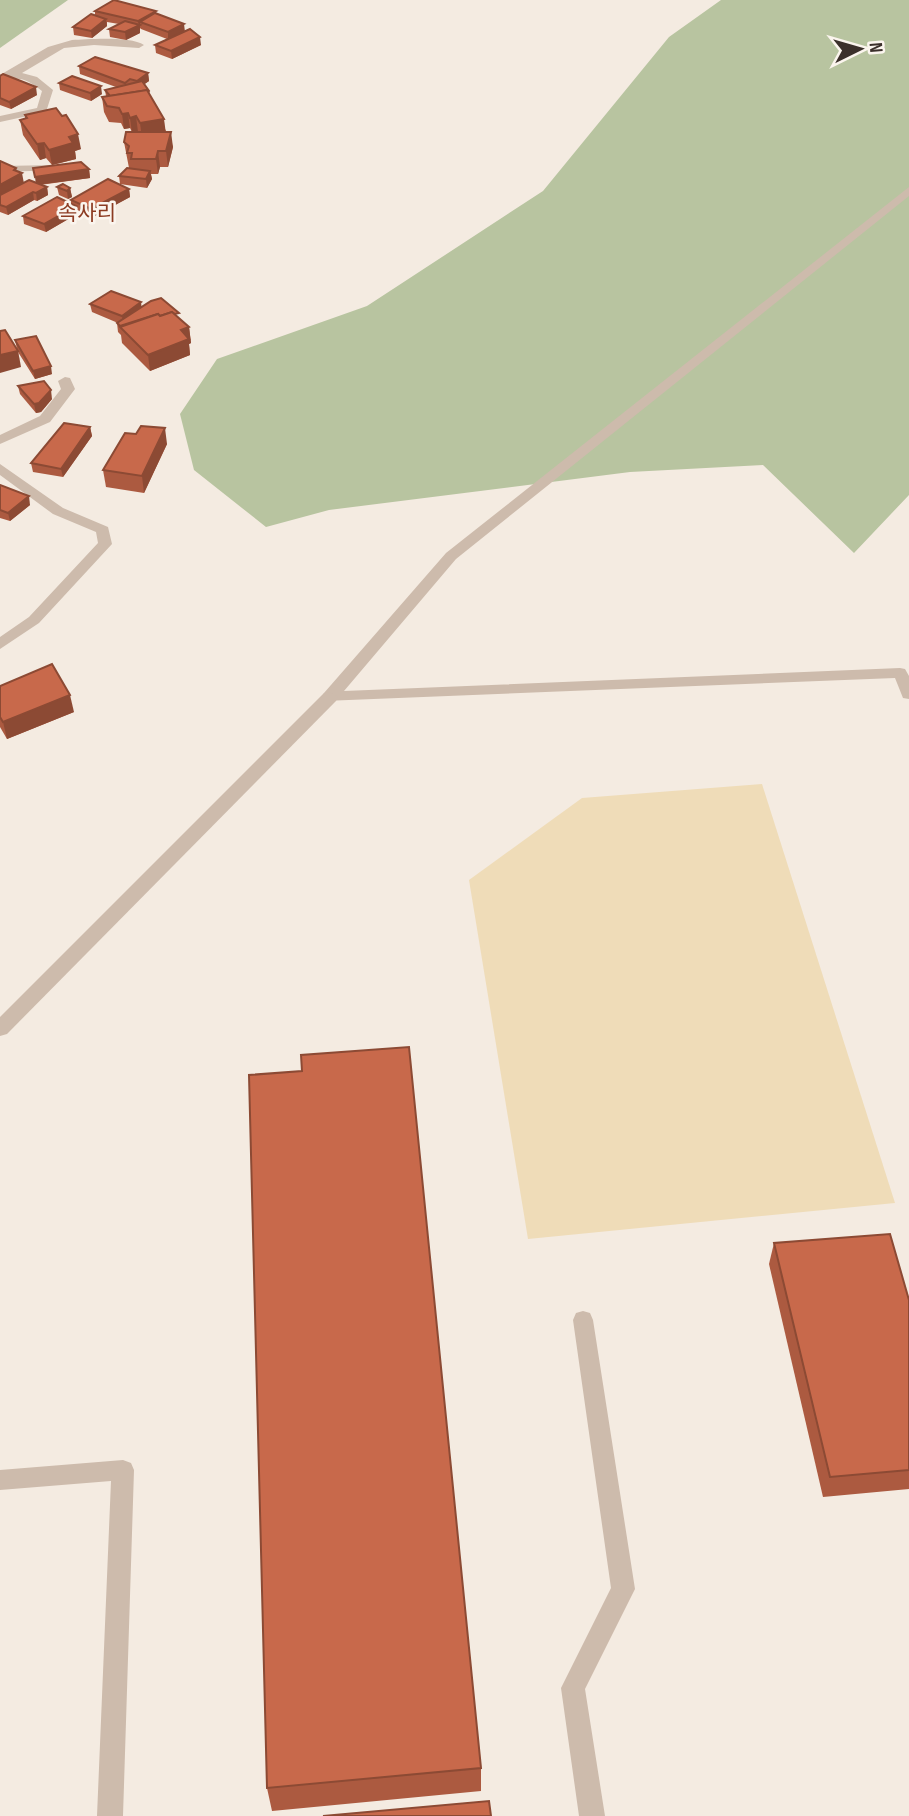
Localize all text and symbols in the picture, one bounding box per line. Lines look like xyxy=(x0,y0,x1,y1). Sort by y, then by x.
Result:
north arrow xyxy=(825,14,895,84)
text: N xyxy=(864,42,887,54)
district label: 속사리 xyxy=(58,201,116,226)

